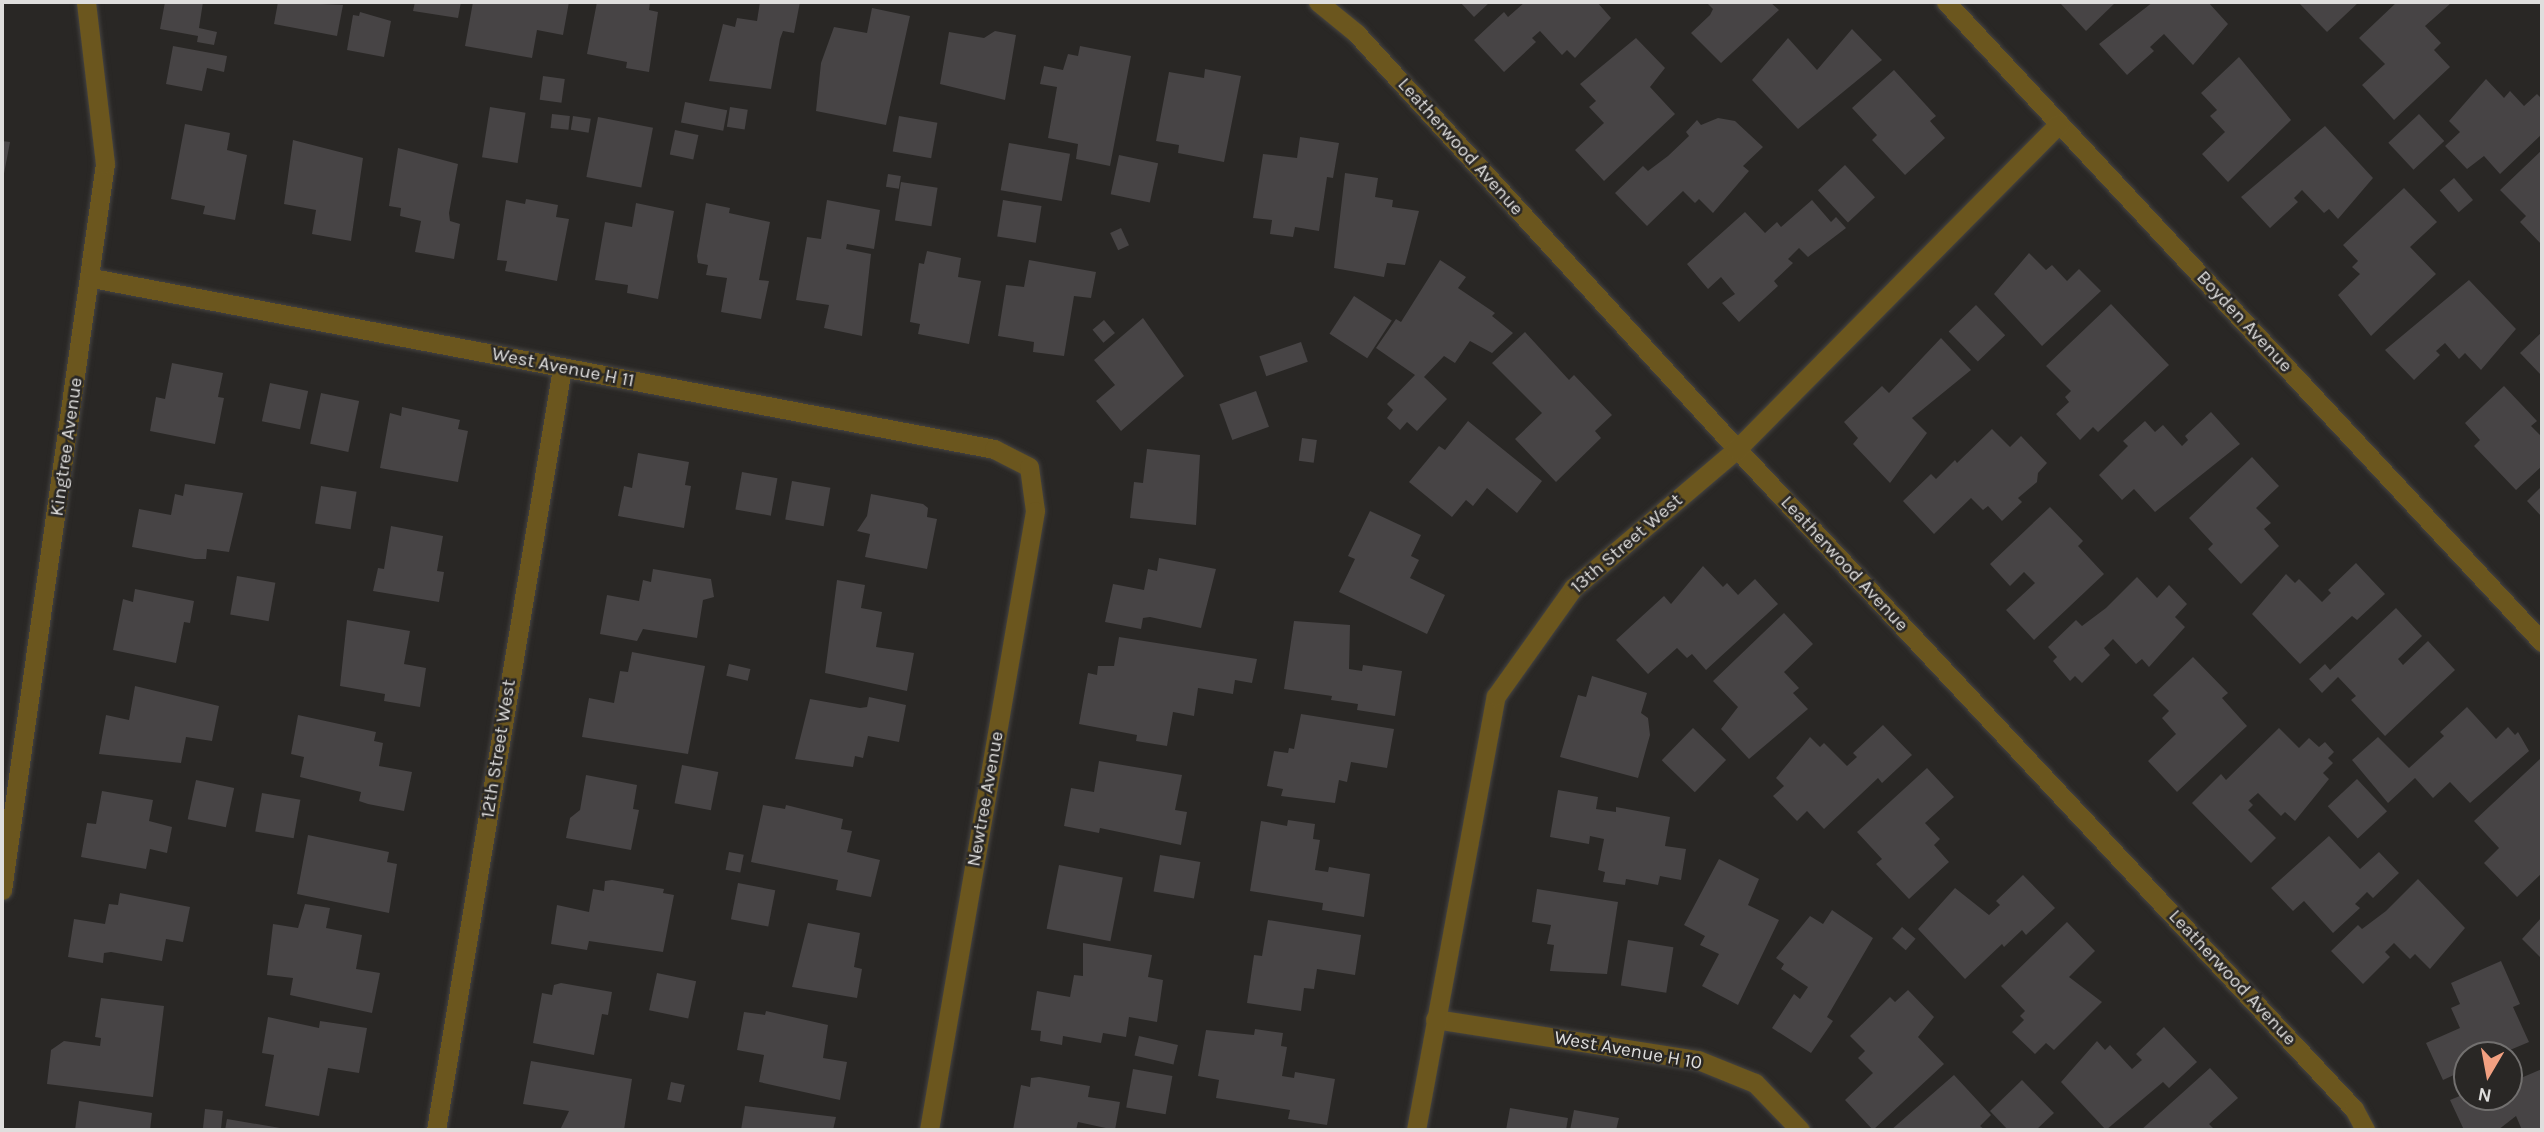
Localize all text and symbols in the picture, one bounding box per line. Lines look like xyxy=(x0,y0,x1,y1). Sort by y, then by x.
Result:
street label: Leatherwood Avenue xyxy=(1392,74,1528,220)
street label: Boyden Avenue xyxy=(2191,266,2297,378)
street label: West Avenue H 11 xyxy=(490,343,636,393)
street label: Kingtree Avenue xyxy=(46,376,88,518)
street label: 13th Street West xyxy=(1566,489,1688,599)
street label: Leatherwood Avenue xyxy=(1775,491,1913,637)
street label: 12th Street West xyxy=(477,678,521,820)
street label: Newtree Avenue xyxy=(963,730,1009,868)
street label: Leatherwood Avenue xyxy=(2163,905,2301,1051)
street label: West Avenue H 10 xyxy=(1552,1027,1704,1075)
north arrow xyxy=(2453,1041,2523,1111)
text: N xyxy=(2476,1083,2493,1107)

